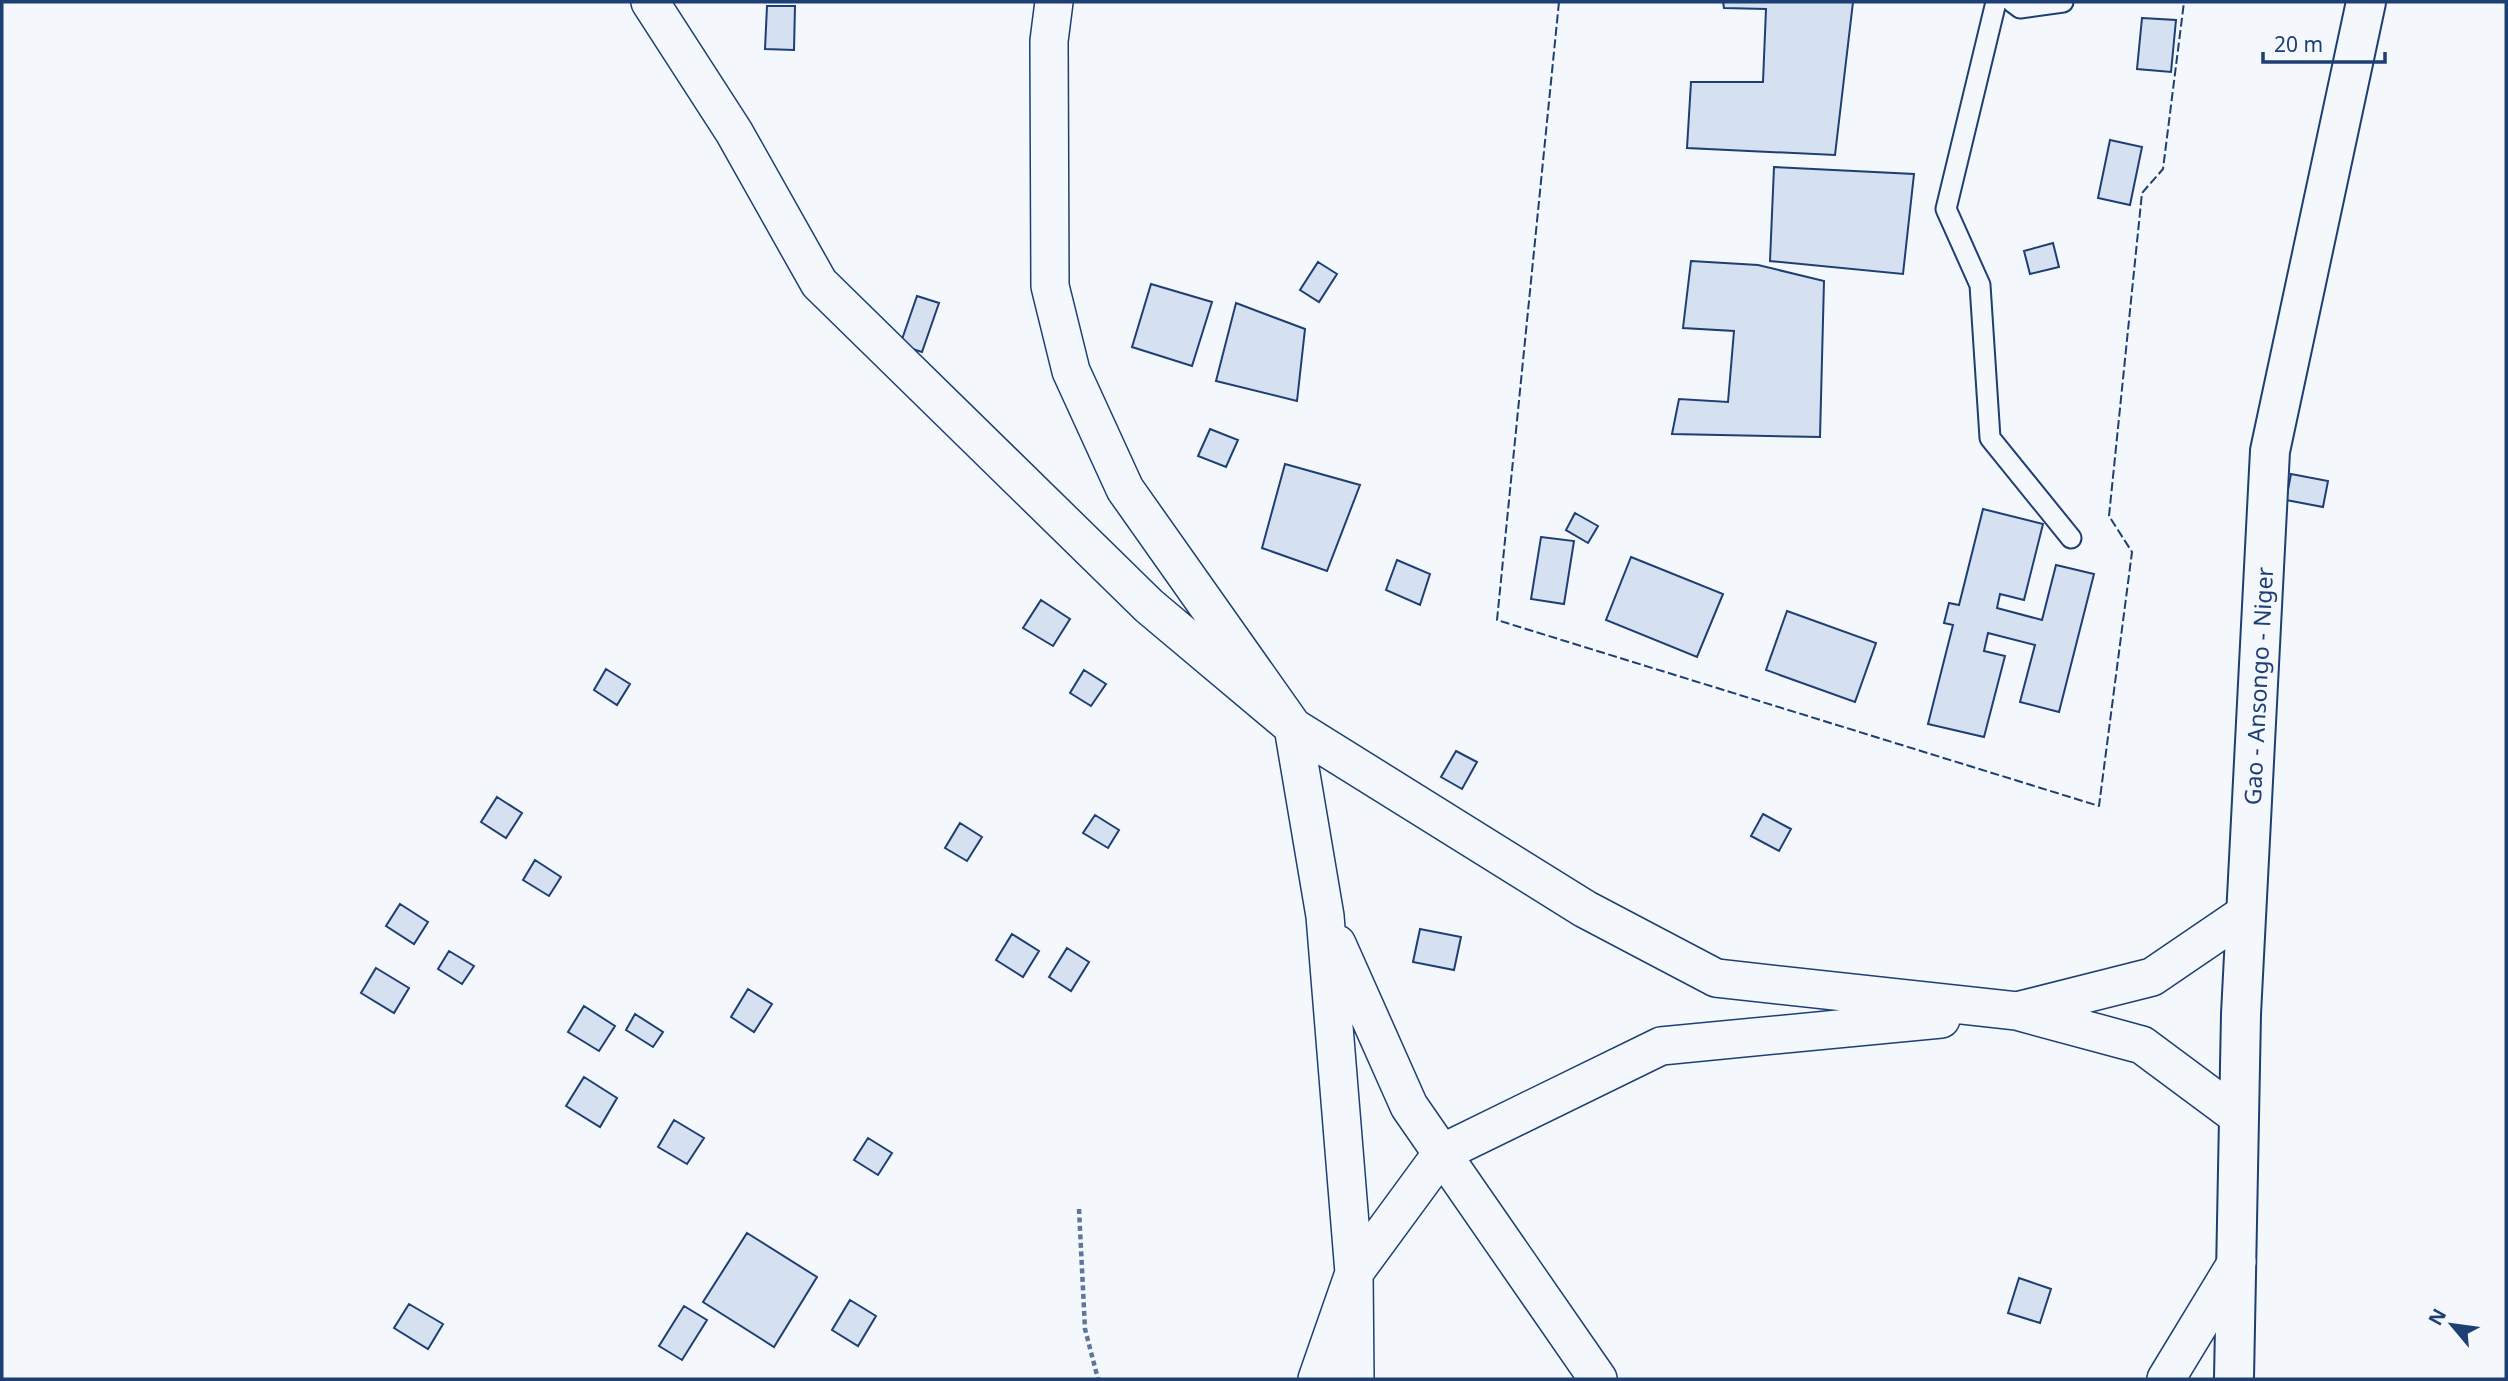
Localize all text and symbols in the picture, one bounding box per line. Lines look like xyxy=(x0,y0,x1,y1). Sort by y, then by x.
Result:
scale bar xyxy=(2263,21,2386,65)
text: 20 m xyxy=(2274,30,2323,58)
street label: Gao - Ansongo - Niger xyxy=(2236,566,2280,806)
north arrow xyxy=(2417,1290,2487,1360)
text: N xyxy=(2422,1304,2452,1330)

